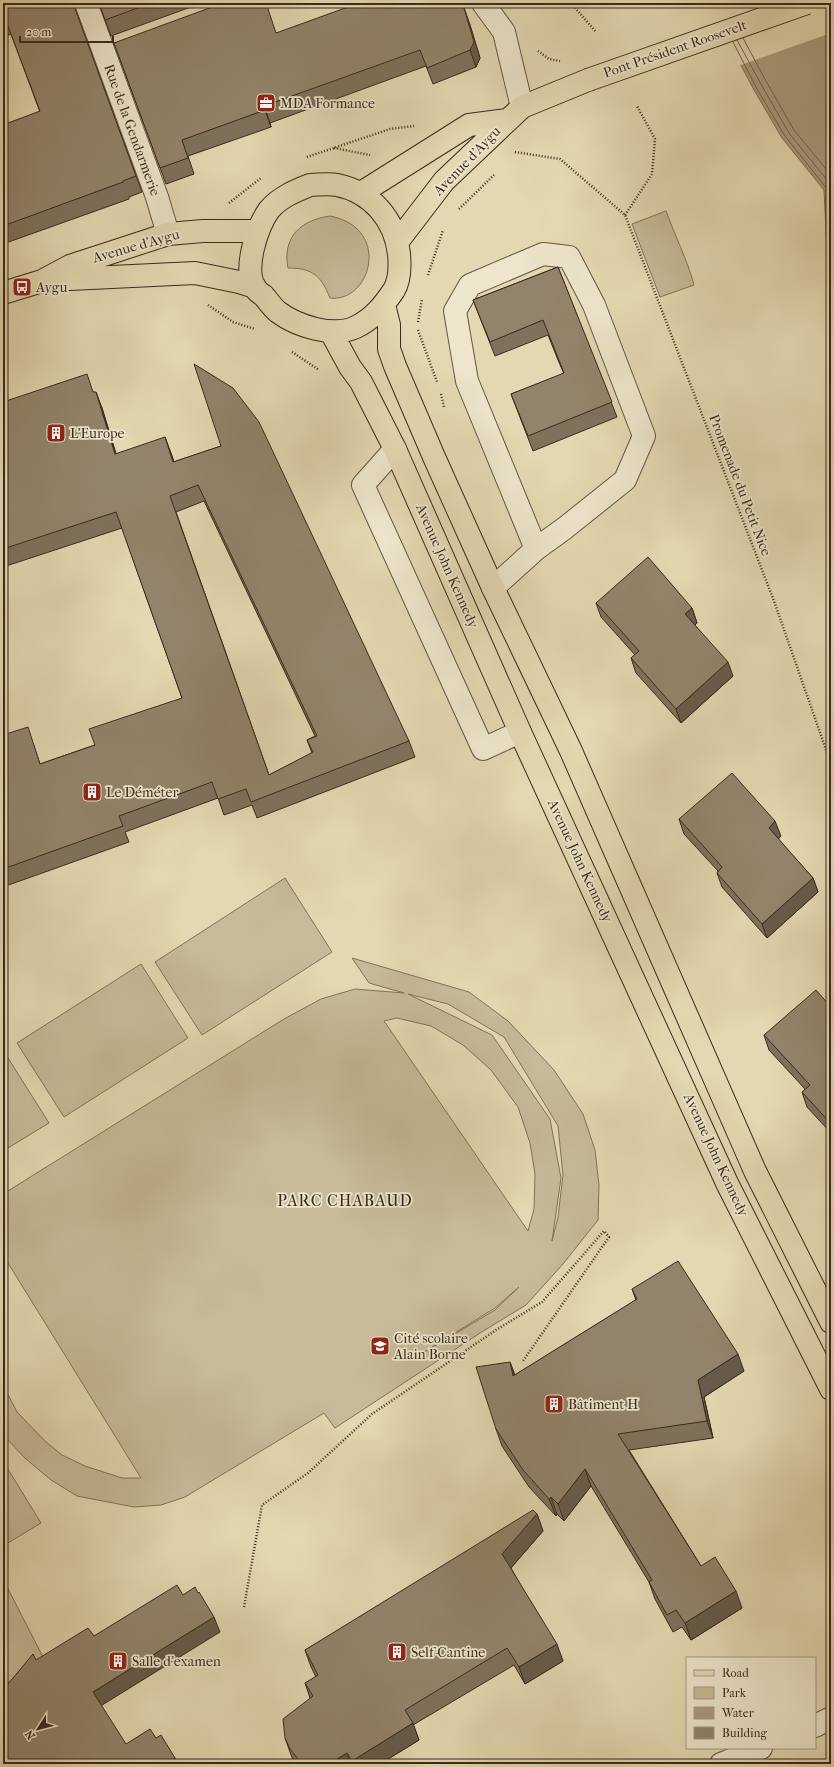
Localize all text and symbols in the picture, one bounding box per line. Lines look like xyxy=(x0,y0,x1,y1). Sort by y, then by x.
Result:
street label: Pont Président Roosevelt xyxy=(601,16,749,82)
scale bar xyxy=(20,18,113,44)
text: 20 m xyxy=(26,25,51,39)
street label: Rue de la Gendarmerie xyxy=(100,62,164,198)
office icon: MDA Formance xyxy=(255,92,277,114)
place label: MDA Formance xyxy=(280,95,375,112)
street label: Avenue d'Aygu xyxy=(429,123,504,200)
street label: Avenue d'Aygu xyxy=(90,225,181,267)
bus stop icon: Aygu xyxy=(11,276,33,298)
place label: Aygu xyxy=(35,279,67,296)
street label: Promenade du Petit Nice xyxy=(705,412,775,558)
building icon: L'Europe xyxy=(45,422,67,444)
place label: L'Europe xyxy=(70,425,125,442)
street label: Avenue John Kennedy xyxy=(412,500,482,631)
building icon: Le Déméter xyxy=(81,781,103,803)
place label: Le Déméter xyxy=(106,784,178,801)
street label: Avenue John Kennedy xyxy=(544,796,616,926)
street label: Avenue John Kennedy xyxy=(680,1090,752,1220)
district label: PARC CHABAUD xyxy=(277,1191,413,1210)
place label: Cité scolaire Alain Borne xyxy=(393,1330,468,1363)
school or university icon: Cité scolaire Alain Borne xyxy=(369,1335,391,1357)
building icon: Bâtiment H xyxy=(543,1393,565,1415)
place label: Bâtiment H xyxy=(568,1396,638,1413)
building icon: Self-Cantine xyxy=(386,1641,408,1663)
place label: Self-Cantine xyxy=(411,1644,485,1661)
building icon: Salle d'examen xyxy=(107,1650,129,1672)
place label: Salle d'examen xyxy=(132,1653,221,1670)
legend xyxy=(686,1657,816,1749)
text: Road xyxy=(722,1666,749,1680)
text: Park xyxy=(722,1686,747,1700)
text: Water xyxy=(721,1706,755,1720)
north arrow xyxy=(18,1709,58,1749)
text: Building xyxy=(722,1726,767,1740)
text: N xyxy=(22,1727,38,1742)

